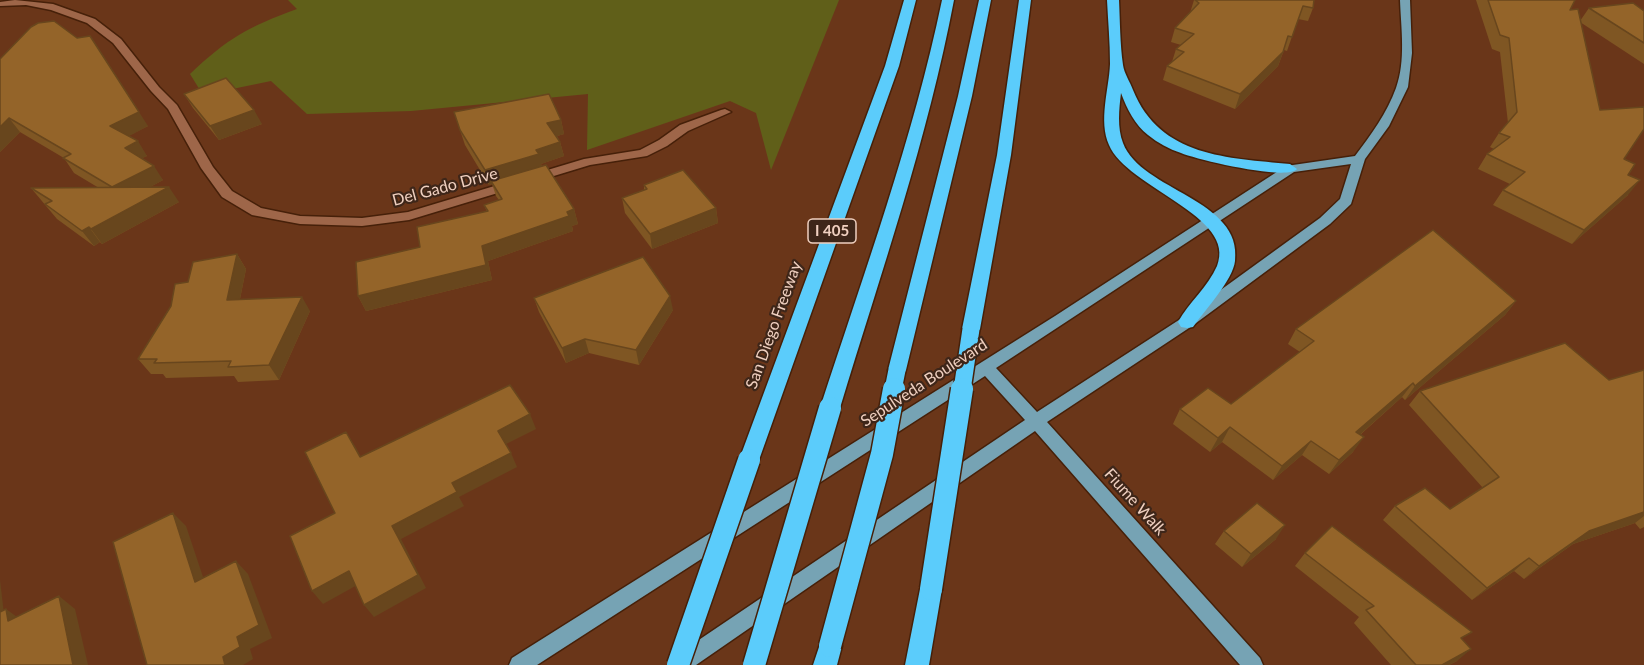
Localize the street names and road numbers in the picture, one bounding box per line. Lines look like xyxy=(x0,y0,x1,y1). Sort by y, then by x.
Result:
street label: Del Gado Drive xyxy=(390,164,500,210)
road number: I 405 xyxy=(808,219,856,243)
street label: San Diego Freeway xyxy=(742,259,806,391)
street label: Sepulveda Boulevard xyxy=(857,335,991,431)
street label: Fiume Walk xyxy=(1100,465,1170,539)

